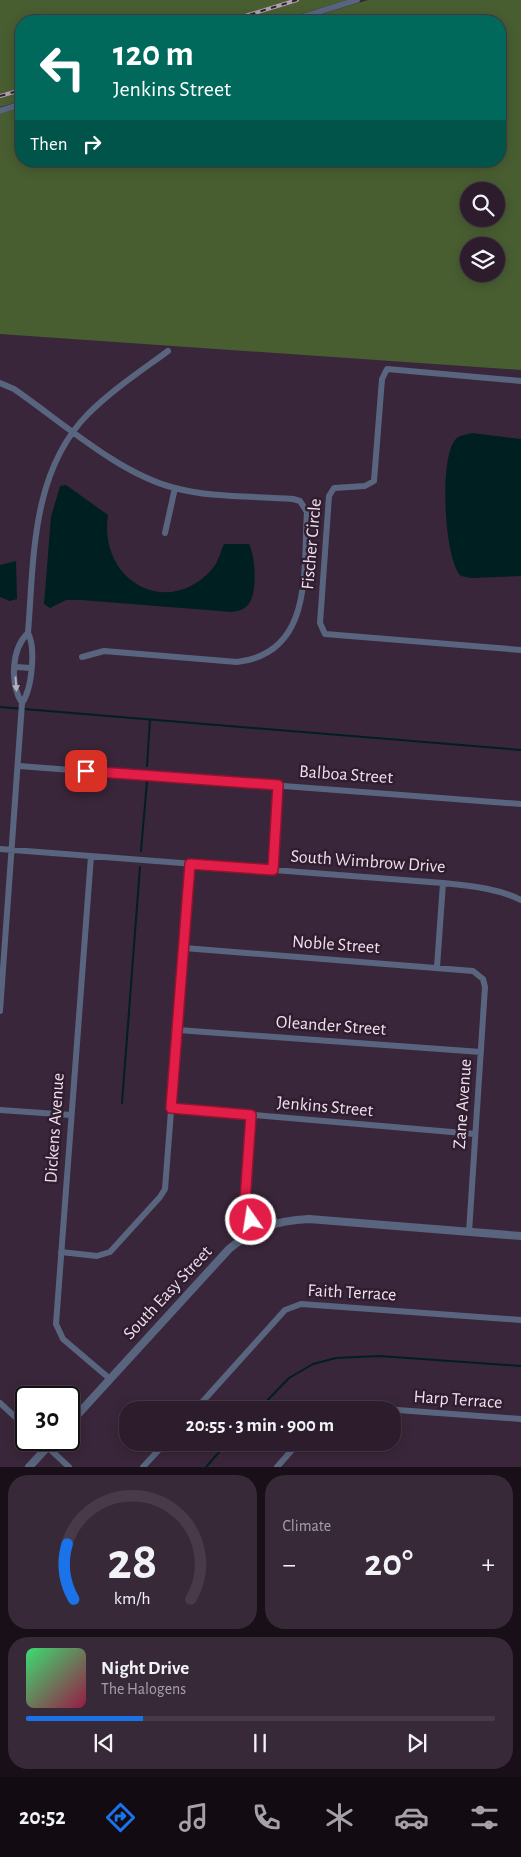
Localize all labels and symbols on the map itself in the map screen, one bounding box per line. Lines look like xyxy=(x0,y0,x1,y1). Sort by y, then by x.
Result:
street label: Fischer Circle xyxy=(299,498,325,590)
one-way arrow xyxy=(12,677,20,693)
pin xyxy=(65,750,107,792)
street label: Balboa Street xyxy=(298,763,394,787)
street label: South Wimbrow Drive xyxy=(290,848,446,876)
street label: Noble Street xyxy=(291,933,381,957)
street label: Oleander Street xyxy=(275,1013,387,1039)
street label: Zane Avenue xyxy=(451,1058,475,1150)
street label: Dickens Avenue xyxy=(42,1072,68,1184)
street label: Jenkins Street xyxy=(276,1094,374,1120)
position arrow xyxy=(224,1193,276,1245)
street label: South Easy Street xyxy=(120,1243,216,1343)
street label: Faith Terrace xyxy=(307,1282,397,1304)
speed limit sign: 30 xyxy=(15,1386,80,1451)
street label: Harp Terrace xyxy=(413,1388,503,1412)

